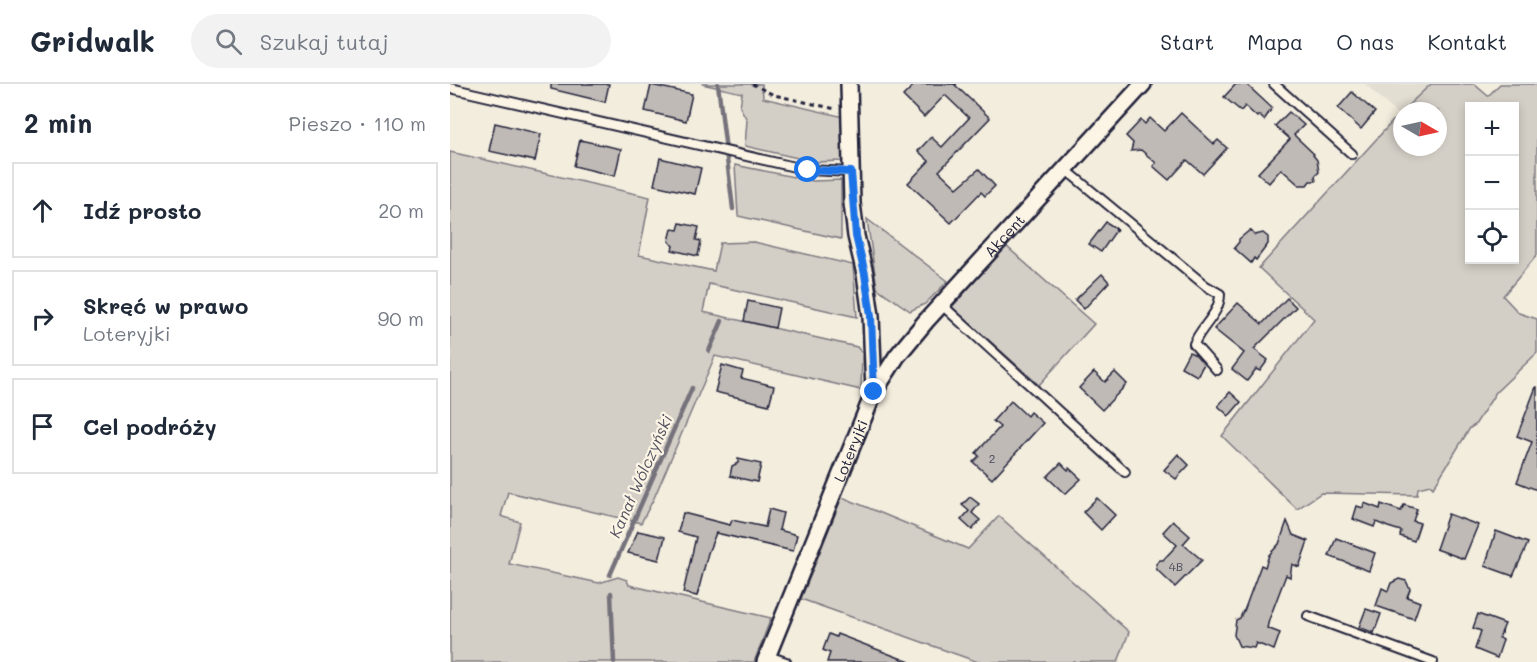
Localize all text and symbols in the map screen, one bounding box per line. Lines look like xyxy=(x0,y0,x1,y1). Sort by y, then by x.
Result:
search box xyxy=(191,14,611,68)
text: Gridwalk xyxy=(30,23,155,59)
icon: search xyxy=(212,25,245,58)
text: Szukaj tutaj xyxy=(260,27,389,56)
text: Start xyxy=(1160,28,1214,55)
text: Mapa xyxy=(1247,28,1303,55)
text: O nas xyxy=(1336,28,1394,55)
text: Kontakt xyxy=(1427,28,1507,55)
north arrow xyxy=(1393,102,1447,156)
map controls xyxy=(1465,102,1519,264)
button: + xyxy=(1465,102,1519,156)
text: 2 min xyxy=(24,106,92,140)
text: Pieszo · 110 m xyxy=(289,110,426,136)
route start xyxy=(794,156,820,182)
button: − xyxy=(1465,156,1519,210)
icon: ahead xyxy=(26,194,59,227)
text: Idź prosto xyxy=(83,196,201,225)
text: 20 m xyxy=(378,197,424,223)
street label: Akcent xyxy=(979,210,1029,261)
button: locate xyxy=(1465,210,1519,264)
text: Skręć w prawo xyxy=(83,291,248,320)
icon: right xyxy=(26,302,59,335)
text: 90 m xyxy=(378,305,424,331)
text: Loteryjki xyxy=(83,320,171,346)
route end xyxy=(860,378,886,404)
icon: arrive xyxy=(26,410,59,443)
water label: Kanał Wólczyński xyxy=(603,411,677,541)
text: Cel podróży xyxy=(83,412,217,441)
street label: Loteryjki xyxy=(829,416,872,485)
house number: 2 xyxy=(989,450,995,466)
house number: 4B xyxy=(1169,558,1183,574)

